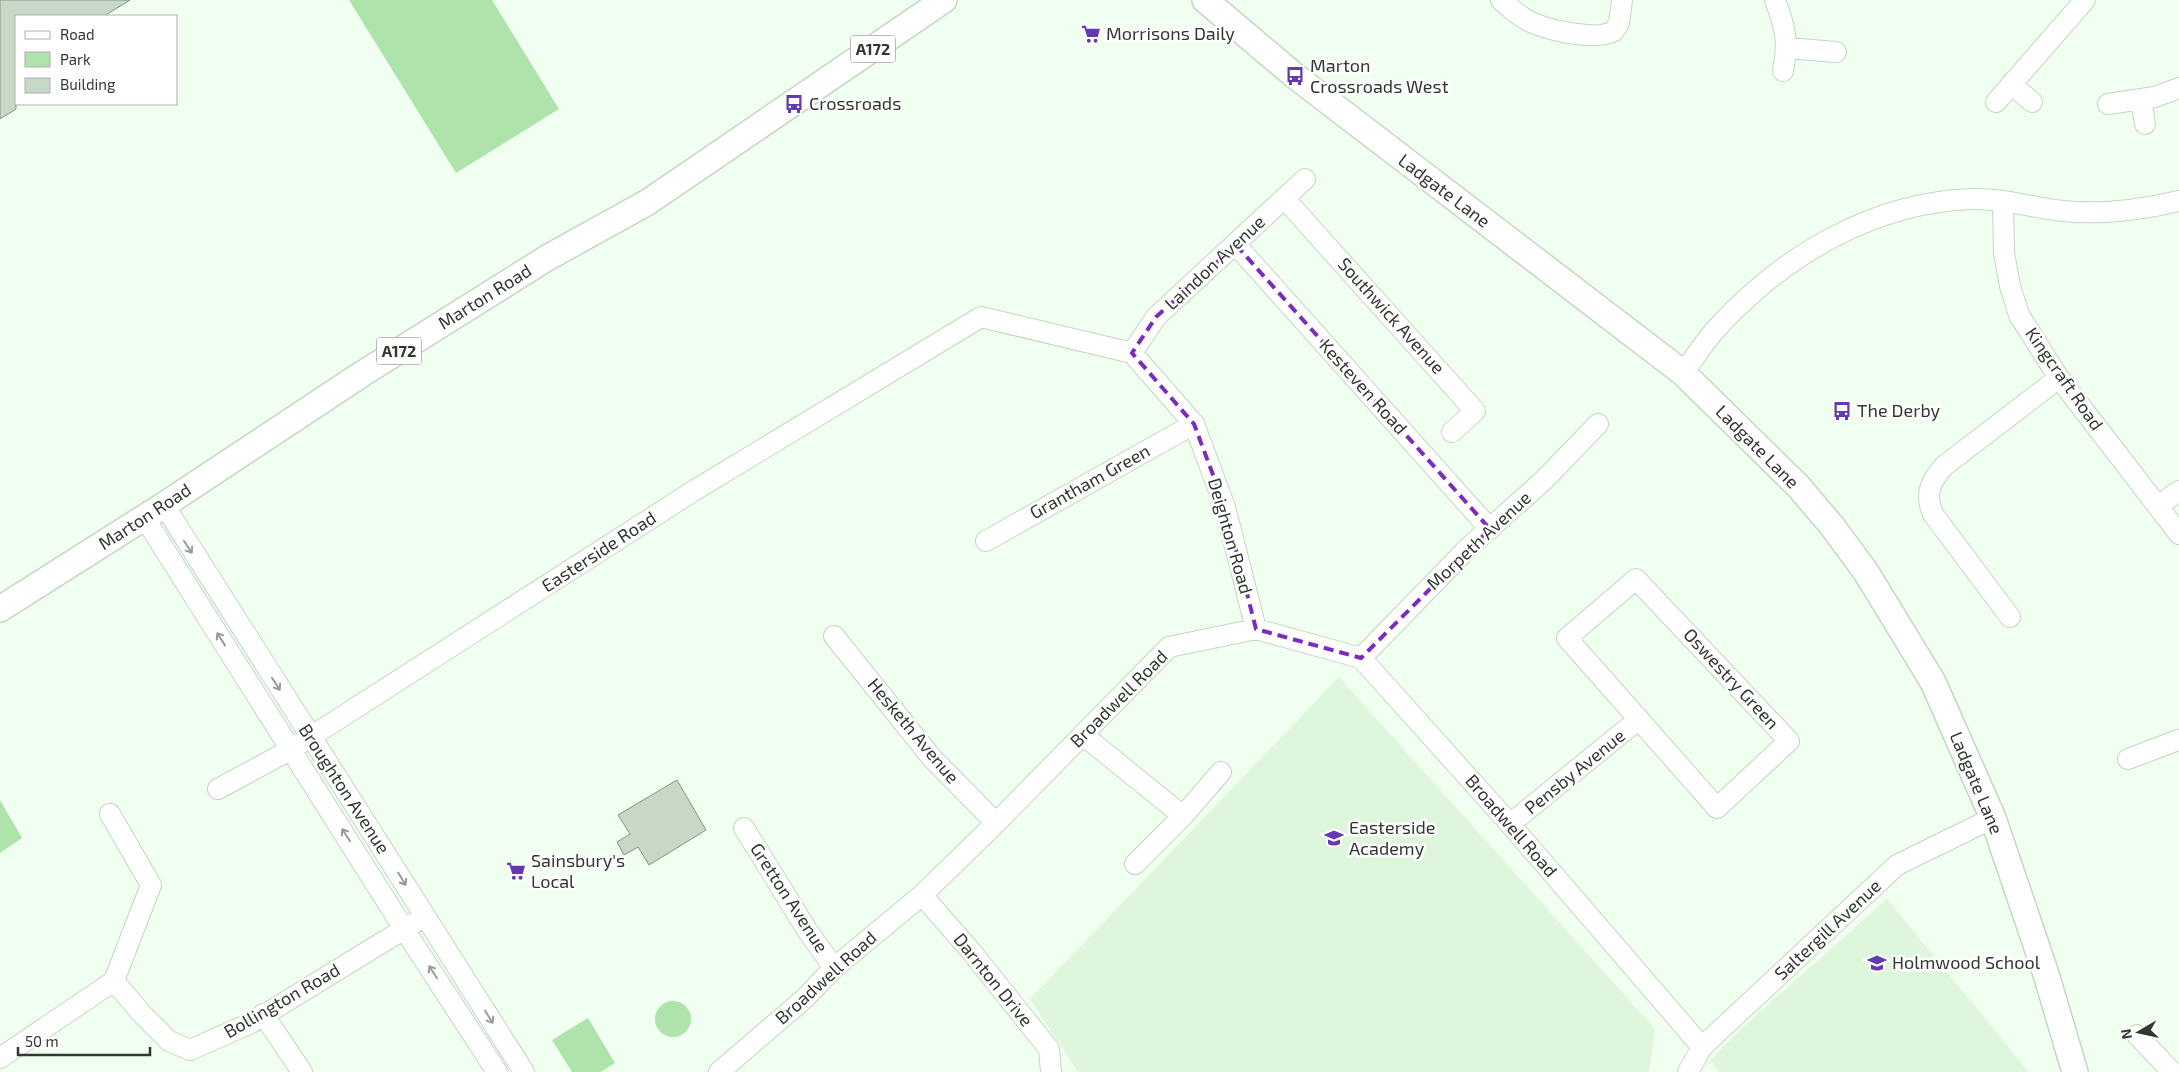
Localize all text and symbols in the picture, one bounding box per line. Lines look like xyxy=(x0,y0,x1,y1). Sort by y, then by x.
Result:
legend xyxy=(15,15,178,105)
place label: Morrisons Daily xyxy=(1106,22,1235,44)
supermarket icon: Morrisons Daily xyxy=(1080,23,1102,45)
text: Road xyxy=(60,25,95,43)
road number: A172 xyxy=(850,36,896,62)
text: Park xyxy=(60,50,91,68)
place label: Marton Crossroads West xyxy=(1310,54,1449,97)
bus stop icon: Marton Crossroads West xyxy=(1284,65,1306,87)
text: Building xyxy=(60,75,116,93)
place label: Crossroads xyxy=(809,92,901,114)
bus stop icon: Crossroads xyxy=(783,93,805,115)
street label: Ladgate Lane xyxy=(1394,149,1495,232)
street label: Laindon Avenue xyxy=(1160,210,1269,314)
street label: Southwick Avenue xyxy=(1334,253,1450,378)
street label: Marton Road xyxy=(434,259,535,334)
street label: Kingcraft Road xyxy=(2021,323,2108,434)
street label: Kesteven Road xyxy=(1315,334,1412,439)
road number: A172 xyxy=(376,338,422,364)
place label: The Derby xyxy=(1857,399,1941,421)
street label: Ladgate Lane xyxy=(1711,400,1804,493)
bus stop icon: The Derby xyxy=(1831,400,1853,422)
street label: Grantham Green xyxy=(1026,439,1153,523)
street label: Deighton Road xyxy=(1204,475,1258,596)
street label: Marton Road xyxy=(94,478,195,554)
street label: Morpeth Avenue xyxy=(1422,486,1535,594)
street label: Easterside Road xyxy=(537,506,660,596)
one-way arrow xyxy=(184,540,194,554)
street label: Oswestry Green xyxy=(1679,623,1784,733)
one-way arrow xyxy=(215,632,225,646)
street label: Broadwell Road xyxy=(1065,645,1172,752)
street label: Hesketh Avenue xyxy=(863,673,964,787)
one-way arrow xyxy=(271,677,282,691)
street label: Broughton Avenue xyxy=(295,719,395,858)
street label: Pensby Avenue xyxy=(1520,724,1629,818)
street label: Ladgate Lane xyxy=(1945,728,2008,837)
street label: Broadwell Road xyxy=(1461,770,1562,881)
place label: Easterside Academy xyxy=(1349,816,1435,859)
school or university icon: Easterside Academy xyxy=(1323,827,1345,849)
one-way arrow xyxy=(341,828,351,842)
street label: Gretton Avenue xyxy=(746,839,833,956)
place label: Sainsbury's Local xyxy=(531,849,625,892)
supermarket icon: Sainsbury's Local xyxy=(505,860,527,882)
one-way arrow xyxy=(398,872,408,886)
street label: Saltergill Avenue xyxy=(1770,874,1885,984)
street label: Broadwell Road xyxy=(770,926,881,1028)
street label: Darnton Drive xyxy=(949,928,1038,1031)
place label: Holmwood School xyxy=(1892,951,2041,973)
school or university icon: Holmwood School xyxy=(1866,952,1888,974)
street label: Bollington Road xyxy=(220,958,343,1042)
one-way arrow xyxy=(428,965,438,979)
north arrow xyxy=(2114,1007,2164,1057)
one-way arrow xyxy=(485,1009,495,1023)
scale bar xyxy=(18,1024,150,1056)
text: N xyxy=(2116,1028,2135,1040)
text: 50 m xyxy=(25,1032,59,1050)

